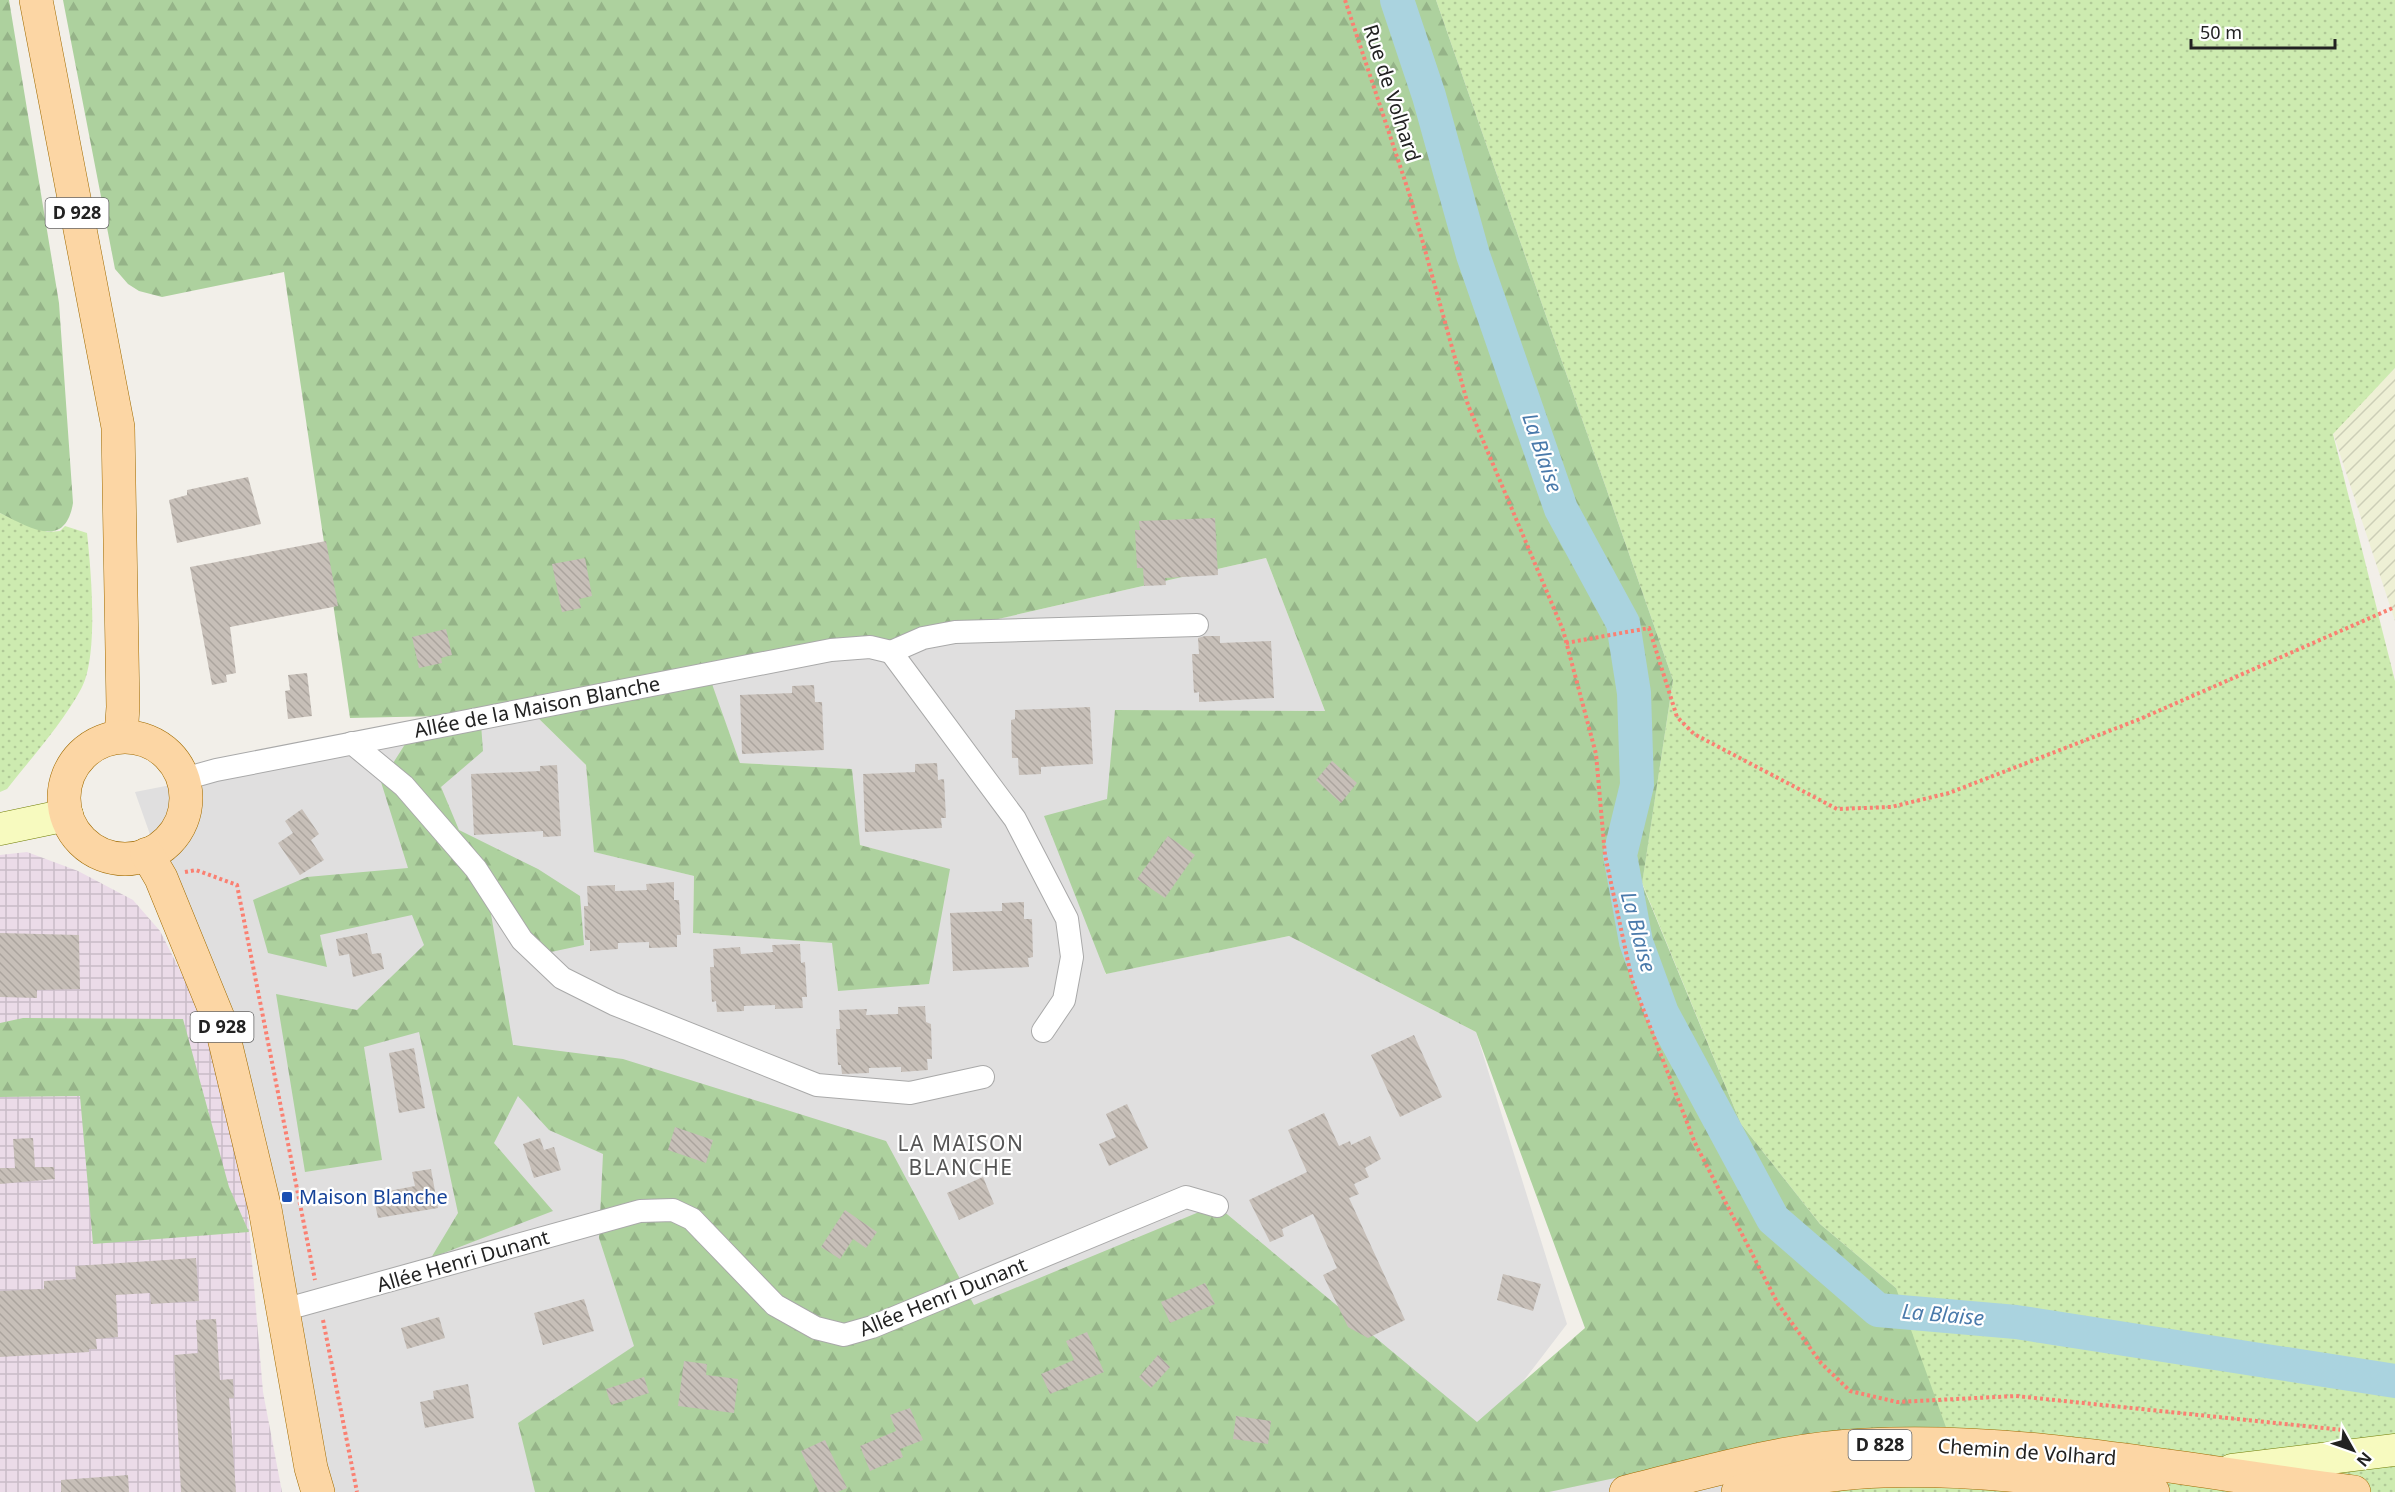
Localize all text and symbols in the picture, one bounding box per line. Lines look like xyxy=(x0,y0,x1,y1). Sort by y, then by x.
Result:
scale bar xyxy=(2191,12,2335,50)
text: 50 m xyxy=(2200,20,2242,44)
street label: Rue de Volhard xyxy=(1358,21,1427,165)
road number: D 928 xyxy=(46,198,109,228)
water label: La Blaise xyxy=(1516,409,1570,496)
street label: Allée de la Maison Blanche xyxy=(412,669,662,744)
water label: La Blaise xyxy=(1615,888,1663,975)
road number: D 928 xyxy=(190,1012,254,1042)
district label: LA MAISON BLANCHE xyxy=(898,1129,1024,1181)
place label: Maison Blanche xyxy=(299,1183,448,1210)
marker: Maison Blanche xyxy=(280,1190,294,1204)
street label: Allée Henri Dunant xyxy=(374,1223,552,1298)
street label: Allée Henri Dunant xyxy=(855,1251,1030,1342)
water label: La Blaise xyxy=(1901,1296,1985,1332)
north arrow xyxy=(2323,1420,2383,1480)
road number: D 828 xyxy=(1848,1430,1912,1460)
street label: Chemin de Volhard xyxy=(1937,1432,2117,1471)
text: N xyxy=(2352,1448,2377,1472)

